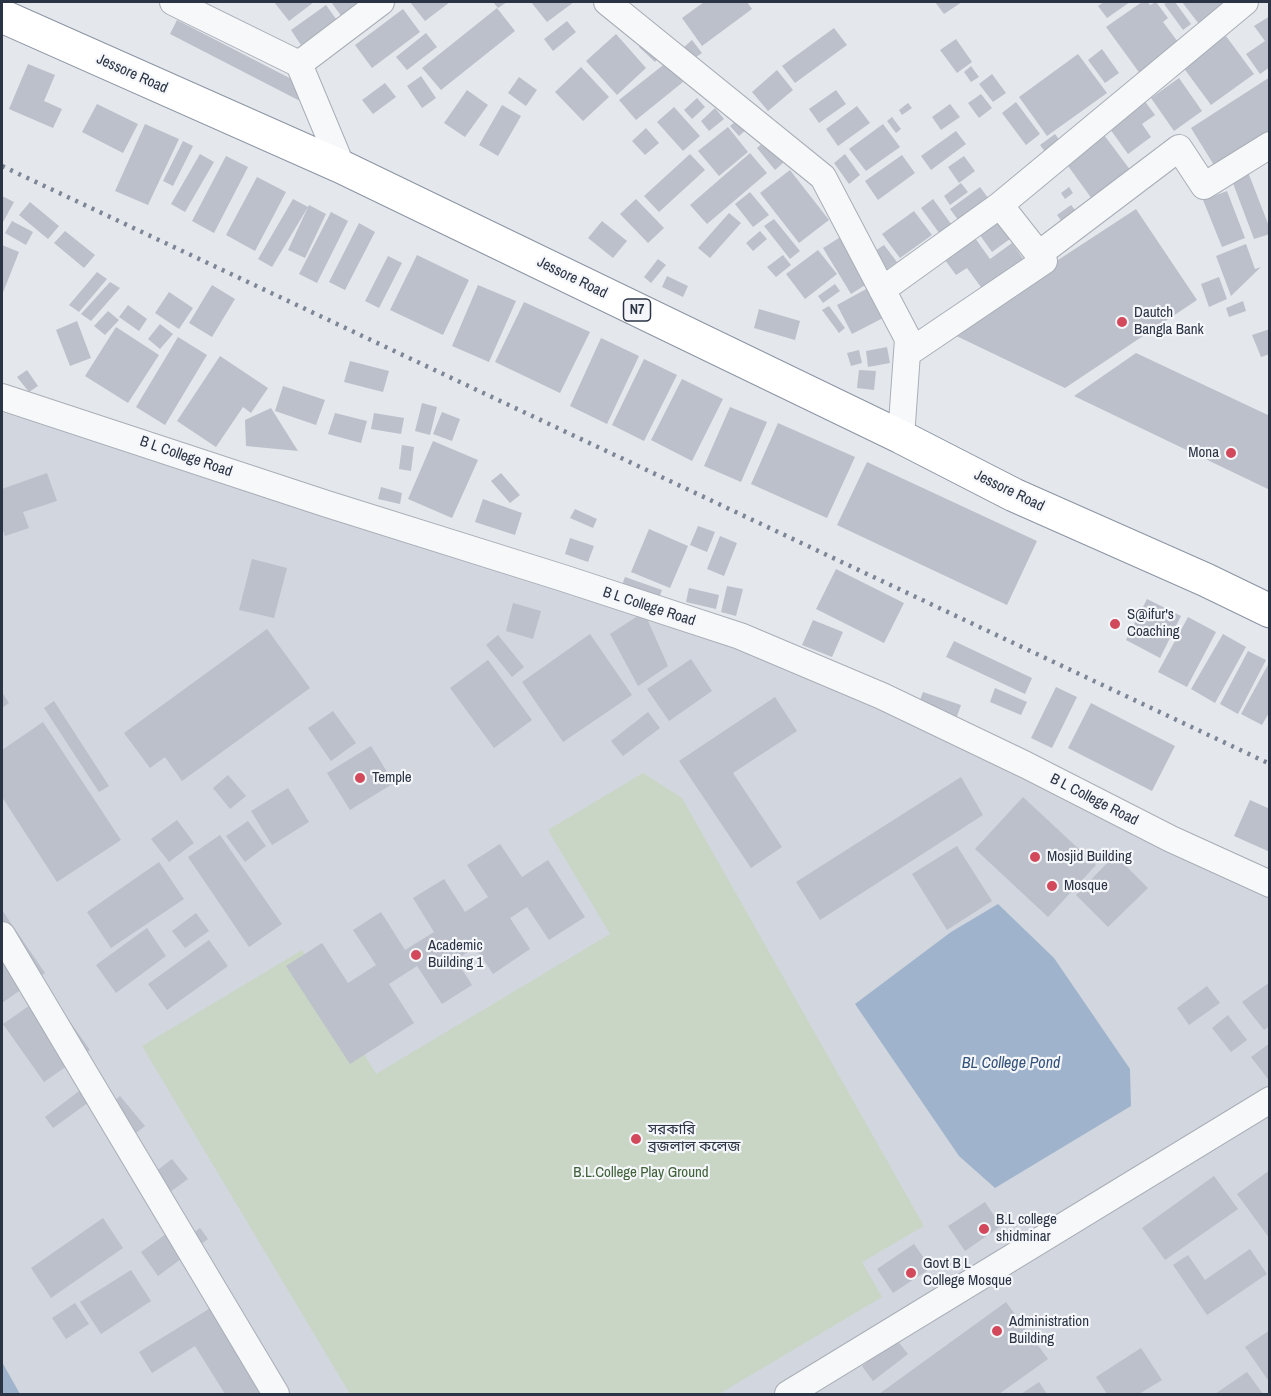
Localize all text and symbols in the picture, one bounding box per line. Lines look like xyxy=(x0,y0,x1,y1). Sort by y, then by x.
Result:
street label: Jessore Road xyxy=(94,50,170,98)
street label: Jessore Road xyxy=(534,253,610,303)
road number: N7 xyxy=(624,299,650,321)
place label: Dautch Bangla Bank xyxy=(1134,304,1204,339)
marker: Dautch Bangla Bank xyxy=(1115,315,1129,329)
street label: B L College Road xyxy=(137,433,235,481)
place label: Mona xyxy=(1188,444,1219,462)
marker: Mona xyxy=(1224,446,1238,460)
street label: Jessore Road xyxy=(971,466,1047,516)
street label: B L College Road xyxy=(600,584,698,630)
place label: S@ifur's Coaching xyxy=(1127,606,1180,641)
marker: S@ifur's Coaching xyxy=(1108,617,1122,631)
place label: Temple xyxy=(372,769,412,787)
street label: B L College Road xyxy=(1047,770,1141,830)
marker: Temple xyxy=(353,771,367,785)
place label: Mosjid Building xyxy=(1047,848,1132,866)
marker: Mosjid Building xyxy=(1028,850,1042,864)
place label: Mosque xyxy=(1064,877,1108,895)
marker: Mosque xyxy=(1045,879,1059,893)
place label: Academic Building 1 xyxy=(428,937,483,972)
marker: Academic Building 1 xyxy=(409,948,423,962)
water label: BL College Pond xyxy=(962,1054,1060,1074)
place label: সরকারি ব্রজলাল কলেজ xyxy=(648,1121,740,1156)
marker: সরকারি ব্রজলাল কলেজ xyxy=(629,1132,643,1146)
park label: B.L.College Play Ground xyxy=(573,1164,709,1182)
place label: B.L college shidminar xyxy=(996,1211,1057,1246)
marker: B.L college shidminar xyxy=(977,1222,991,1236)
place label: Govt B L College Mosque xyxy=(923,1255,1012,1290)
marker: Govt B L College Mosque xyxy=(904,1266,918,1280)
place label: Administration Building xyxy=(1009,1313,1089,1348)
marker: Administration Building xyxy=(990,1324,1004,1338)

